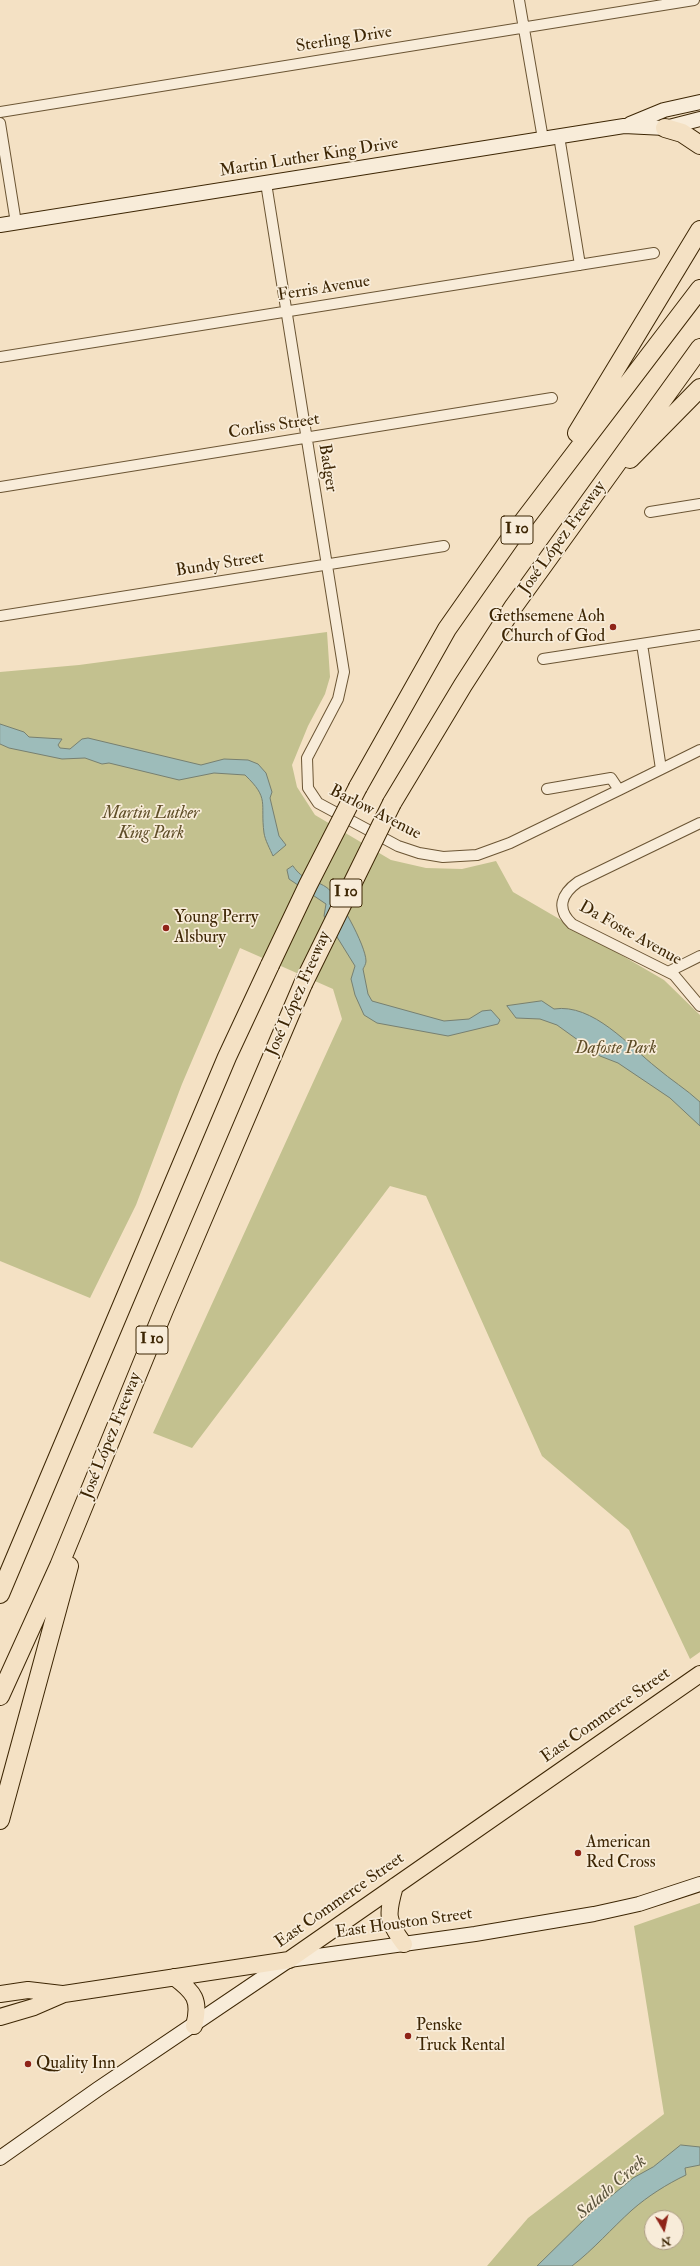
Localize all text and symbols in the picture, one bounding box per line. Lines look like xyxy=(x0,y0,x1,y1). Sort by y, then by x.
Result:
street label: Sterling Drive xyxy=(295,22,393,58)
street label: Martin Luther King Drive xyxy=(218,134,400,182)
street label: Ferris Avenue xyxy=(276,272,372,306)
street label: Corliss Street xyxy=(227,410,321,444)
street label: Badger xyxy=(313,443,341,493)
street label: José López Freeway xyxy=(515,477,611,599)
road number: I 10 xyxy=(501,516,533,544)
street label: Bundy Street xyxy=(174,548,266,582)
place label: Gethsemene Aoh Church of God xyxy=(489,607,605,647)
marker: Gethsemene Aoh Church of God xyxy=(608,622,618,632)
street label: Barlow Avenue xyxy=(326,781,424,845)
park label: Martin Luther King Park xyxy=(103,804,199,844)
road number: I 10 xyxy=(330,879,362,907)
street label: Da Foste Avenue xyxy=(575,897,685,971)
place label: Young Perry Alsbury xyxy=(174,908,258,948)
marker: Young Perry Alsbury xyxy=(161,923,171,933)
street label: José López Freeway xyxy=(262,928,336,1060)
park label: Dafoste Park xyxy=(575,1039,657,1059)
road number: I 10 xyxy=(136,1326,168,1354)
street label: José López Freeway xyxy=(77,1370,147,1502)
street label: East Commerce Street xyxy=(537,1664,675,1768)
place label: American Red Cross xyxy=(586,1833,655,1873)
marker: American Red Cross xyxy=(573,1848,583,1858)
street label: East Commerce Street xyxy=(271,1849,409,1953)
street label: East Houston Street xyxy=(334,1904,474,1944)
place label: Penske Truck Rental xyxy=(416,2016,505,2056)
marker: Penske Truck Rental xyxy=(403,2031,413,2041)
place label: Quality Inn xyxy=(36,2054,116,2074)
marker: Quality Inn xyxy=(23,2059,33,2069)
water label: Salado Creek xyxy=(572,2152,652,2224)
north arrow xyxy=(644,2210,684,2250)
text: N xyxy=(660,2234,672,2249)

